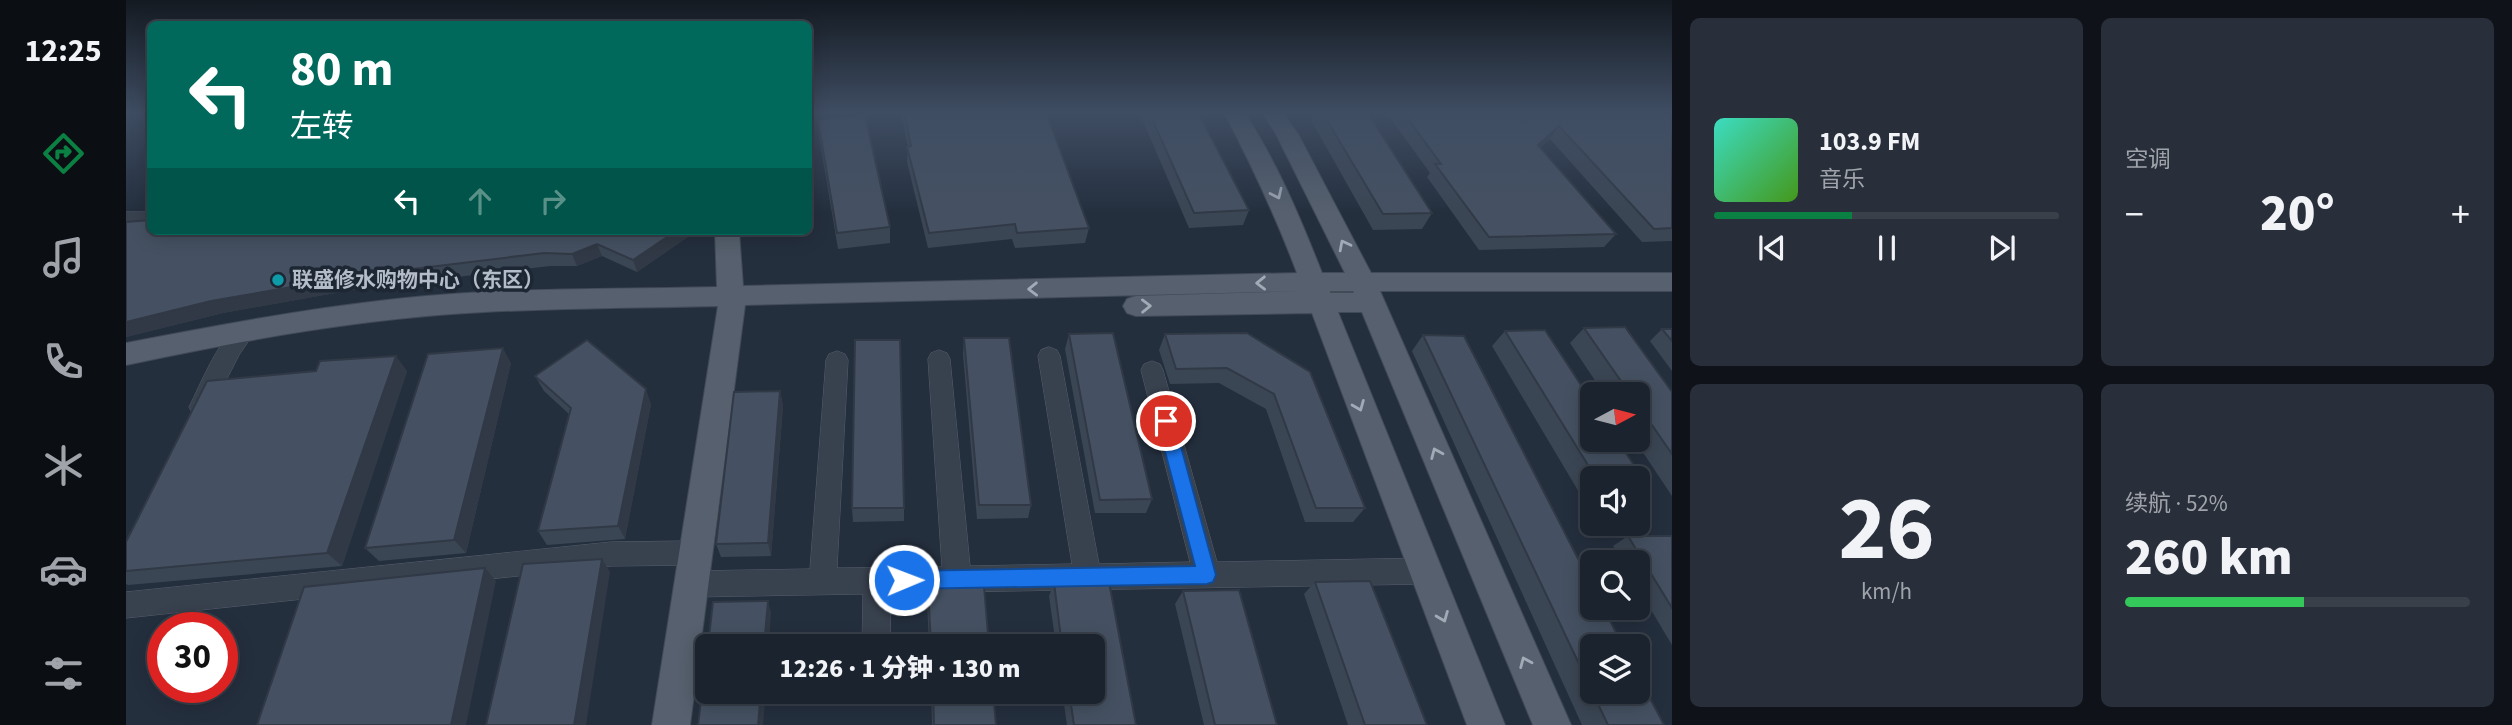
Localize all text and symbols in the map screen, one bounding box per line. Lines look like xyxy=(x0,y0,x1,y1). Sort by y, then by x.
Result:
text: 12:25 xyxy=(24,28,102,74)
text: 80 m xyxy=(290,35,394,105)
icon: left xyxy=(175,49,266,140)
text: 左转 xyxy=(290,104,354,150)
text: 103.9 FM xyxy=(1819,123,1920,160)
icon: directions xyxy=(39,129,88,178)
text: 空调 xyxy=(2125,143,2171,176)
text: 音乐 xyxy=(1819,163,1865,196)
text: 20° xyxy=(2260,177,2335,251)
icon: left xyxy=(388,182,426,220)
icon: ahead xyxy=(461,182,499,220)
icon: right xyxy=(534,182,572,220)
one-way arrow xyxy=(1269,187,1283,199)
text: − xyxy=(2125,188,2144,242)
text: + xyxy=(2451,188,2470,242)
icon: previous xyxy=(1753,229,1791,267)
icon: pause xyxy=(1868,229,1906,267)
icon: next xyxy=(1983,229,2021,267)
icon: music xyxy=(39,233,88,282)
one-way arrow xyxy=(1338,240,1352,252)
place label: 联盛修水购物中心（东区） xyxy=(292,265,544,295)
marker: 联盛修水购物中心（东区） xyxy=(270,272,286,288)
one-way arrow xyxy=(1255,276,1266,291)
one-way arrow xyxy=(1028,281,1039,296)
one-way arrow xyxy=(1141,298,1152,313)
icon: phone xyxy=(39,337,88,386)
north arrow xyxy=(1580,382,1650,452)
map controls xyxy=(1580,382,1650,704)
pin xyxy=(1136,391,1196,451)
one-way arrow xyxy=(1351,399,1365,411)
icon: arrive xyxy=(1147,402,1185,440)
icon: climate xyxy=(39,441,88,490)
one-way arrow xyxy=(1430,448,1444,460)
text: 26 xyxy=(1838,465,1935,594)
button: sound xyxy=(1580,466,1650,536)
text: 续航 · 52% xyxy=(2125,487,2228,520)
text: 260 km xyxy=(2125,521,2293,595)
position arrow xyxy=(867,543,941,617)
icon: car xyxy=(39,545,88,594)
button: search xyxy=(1580,550,1650,620)
text: km/h xyxy=(1861,575,1912,608)
one-way arrow xyxy=(1435,611,1449,623)
speed limit sign: 30 xyxy=(147,612,238,703)
button: layers xyxy=(1580,634,1650,704)
icon: filters xyxy=(39,649,88,698)
text: 12:26 · 1 分钟 · 130 m xyxy=(780,650,1020,687)
one-way arrow xyxy=(1519,657,1533,670)

